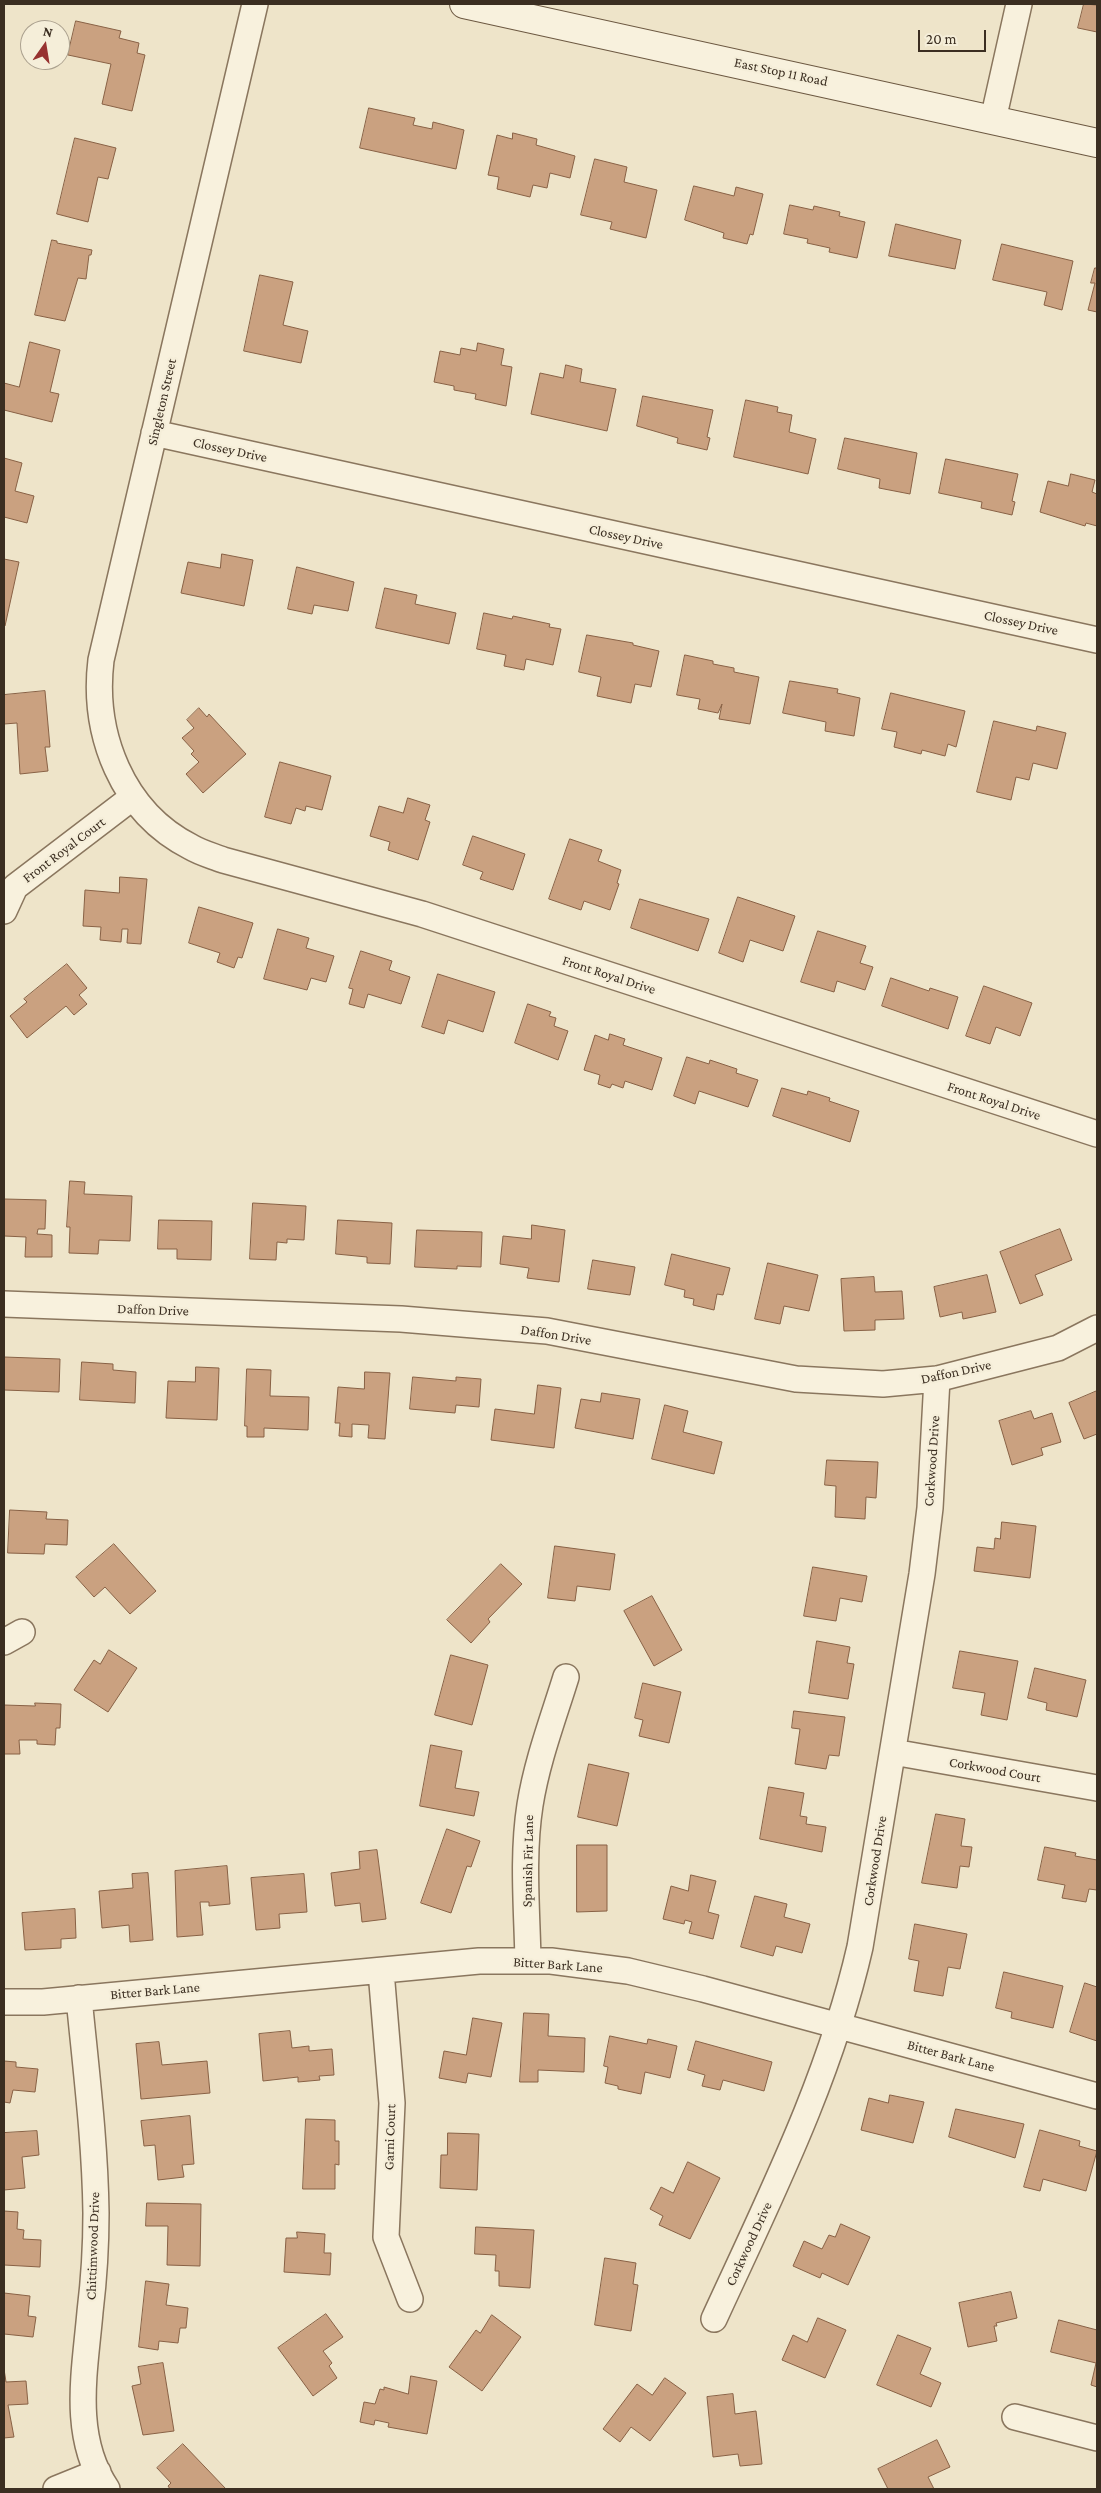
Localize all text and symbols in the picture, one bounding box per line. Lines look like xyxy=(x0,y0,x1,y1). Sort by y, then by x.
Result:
north arrow xyxy=(20,20,70,70)
scale bar xyxy=(921,20,988,52)
text: N xyxy=(42,22,55,40)
text: 20 m xyxy=(926,31,957,47)
street label: East Stop 11 Road xyxy=(733,54,829,90)
street label: Singleton Street xyxy=(144,357,180,447)
street label: Clossey Drive xyxy=(191,434,269,466)
street label: Clossey Drive xyxy=(587,521,665,553)
street label: Clossey Drive xyxy=(982,607,1060,639)
street label: Front Royal Court xyxy=(19,813,109,887)
street label: Front Royal Drive xyxy=(560,952,658,998)
street label: Front Royal Drive xyxy=(945,1078,1043,1124)
street label: Daffon Drive xyxy=(117,1300,189,1320)
street label: Daffon Drive xyxy=(519,1321,593,1349)
street label: Daffon Drive xyxy=(919,1356,993,1388)
street label: Corkwood Drive xyxy=(920,1415,944,1507)
street label: Corkwood Court xyxy=(948,1754,1042,1786)
street label: Spanish Fir Lane xyxy=(519,1815,537,1907)
street label: Corkwood Drive xyxy=(860,1815,890,1907)
street label: Bitter Bark Lane xyxy=(513,1953,603,1977)
street label: Bitter Bark Lane xyxy=(110,1979,200,2003)
street label: Bitter Bark Lane xyxy=(905,2036,997,2076)
street label: Garni Court xyxy=(380,2104,400,2170)
street label: Chittimwood Drive xyxy=(83,2192,103,2300)
street label: Corkwood Drive xyxy=(722,2199,776,2289)

